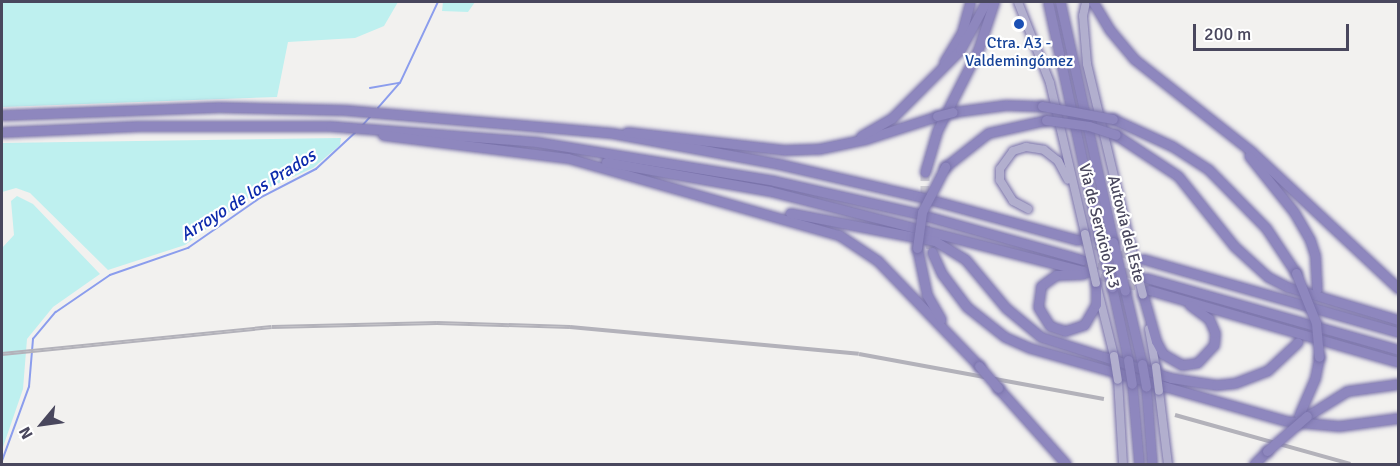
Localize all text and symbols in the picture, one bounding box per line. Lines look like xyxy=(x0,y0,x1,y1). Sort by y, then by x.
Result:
scale bar xyxy=(1196,12,1352,50)
marker: Ctra. A3 - Valdemingómez xyxy=(1012,17,1026,31)
text: 200 m xyxy=(1204,23,1251,45)
place label: Ctra. A3 - Valdemingómez xyxy=(965,33,1073,71)
water label: Arroyo de los Prados xyxy=(176,145,320,245)
street label: Vía de Servicio A-3 xyxy=(1074,162,1124,290)
street label: Autovía del Este xyxy=(1103,174,1149,284)
north arrow xyxy=(12,394,72,454)
text: N xyxy=(15,423,38,442)

